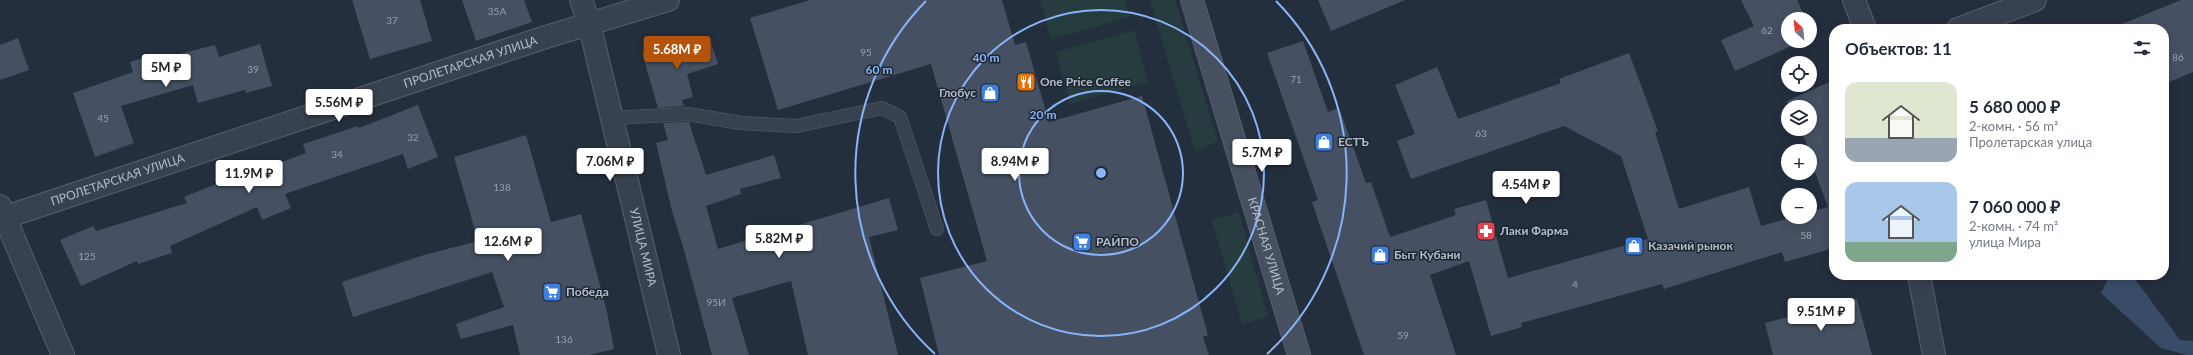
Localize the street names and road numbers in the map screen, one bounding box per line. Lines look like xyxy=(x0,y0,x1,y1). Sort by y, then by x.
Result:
street label: ПРОЛЕТАРСКАЯ УЛИЦА xyxy=(402,32,540,91)
street label: ПРОЛЕТАРСКАЯ УЛИЦА xyxy=(49,150,187,209)
street label: КРАСНАЯ УЛИЦА xyxy=(1245,195,1289,297)
street label: УЛИЦА МИРА xyxy=(627,206,660,289)

